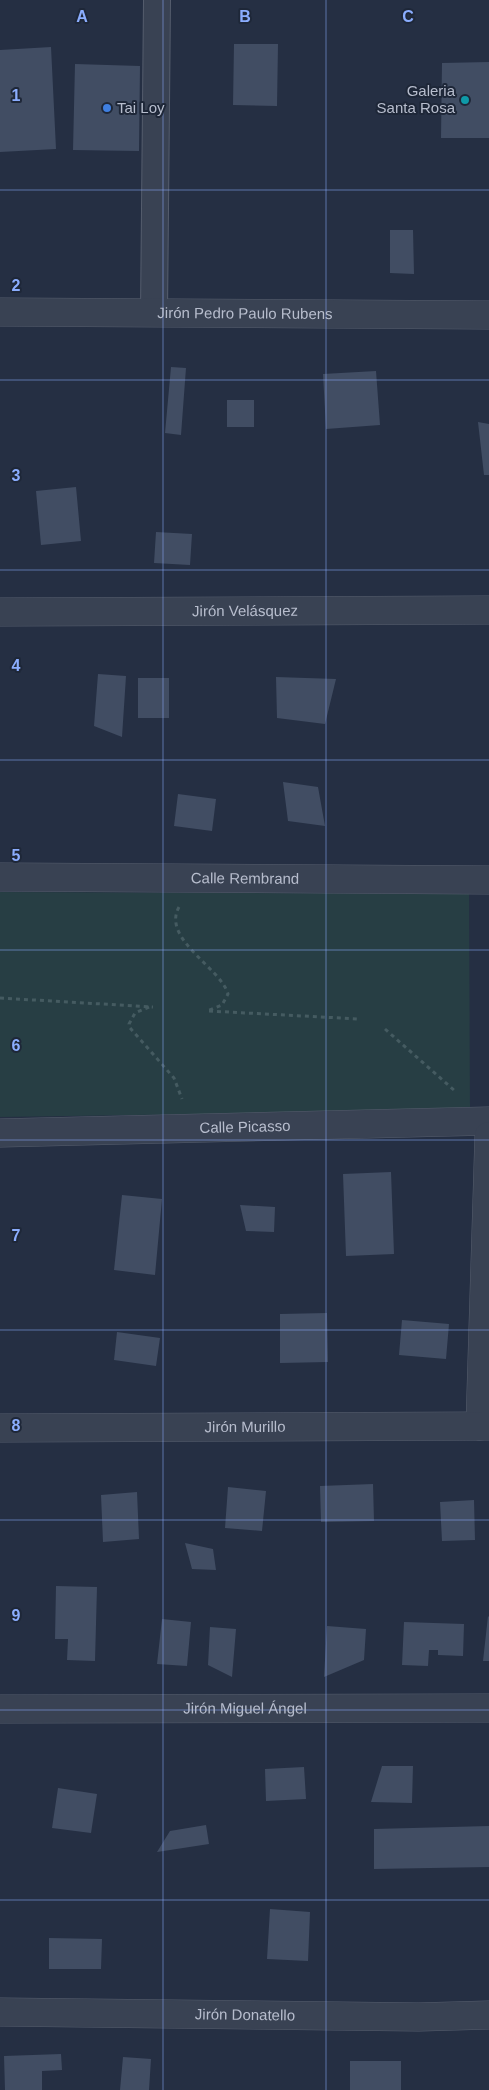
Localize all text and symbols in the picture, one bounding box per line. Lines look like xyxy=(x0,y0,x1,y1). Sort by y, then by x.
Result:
text: A xyxy=(76,8,88,25)
text: B xyxy=(239,8,251,25)
text: C xyxy=(402,8,414,25)
place label: Galeria Santa Rosa xyxy=(377,82,456,116)
text: 1 xyxy=(12,87,21,104)
marker: Galeria Santa Rosa xyxy=(459,94,471,106)
place label: Tai Loy xyxy=(117,99,165,116)
marker: Tai Loy xyxy=(101,102,113,114)
text: 2 xyxy=(12,277,21,294)
street label: Jirón Pedro Paulo Rubens xyxy=(157,304,333,322)
text: 3 xyxy=(12,467,21,484)
street label: Jirón Velásquez xyxy=(192,602,298,619)
text: 4 xyxy=(12,657,21,674)
text: 5 xyxy=(12,847,21,864)
street label: Calle Rembrand xyxy=(191,869,299,887)
text: 6 xyxy=(12,1037,21,1054)
street label: Calle Picasso xyxy=(199,1117,291,1136)
text: 7 xyxy=(12,1227,21,1244)
text: 8 xyxy=(12,1417,21,1434)
street label: Jirón Murillo xyxy=(205,1418,285,1435)
text: 9 xyxy=(12,1607,21,1624)
street label: Jirón Miguel Ángel xyxy=(183,1699,307,1717)
street label: Jirón Donatello xyxy=(195,2005,295,2024)

